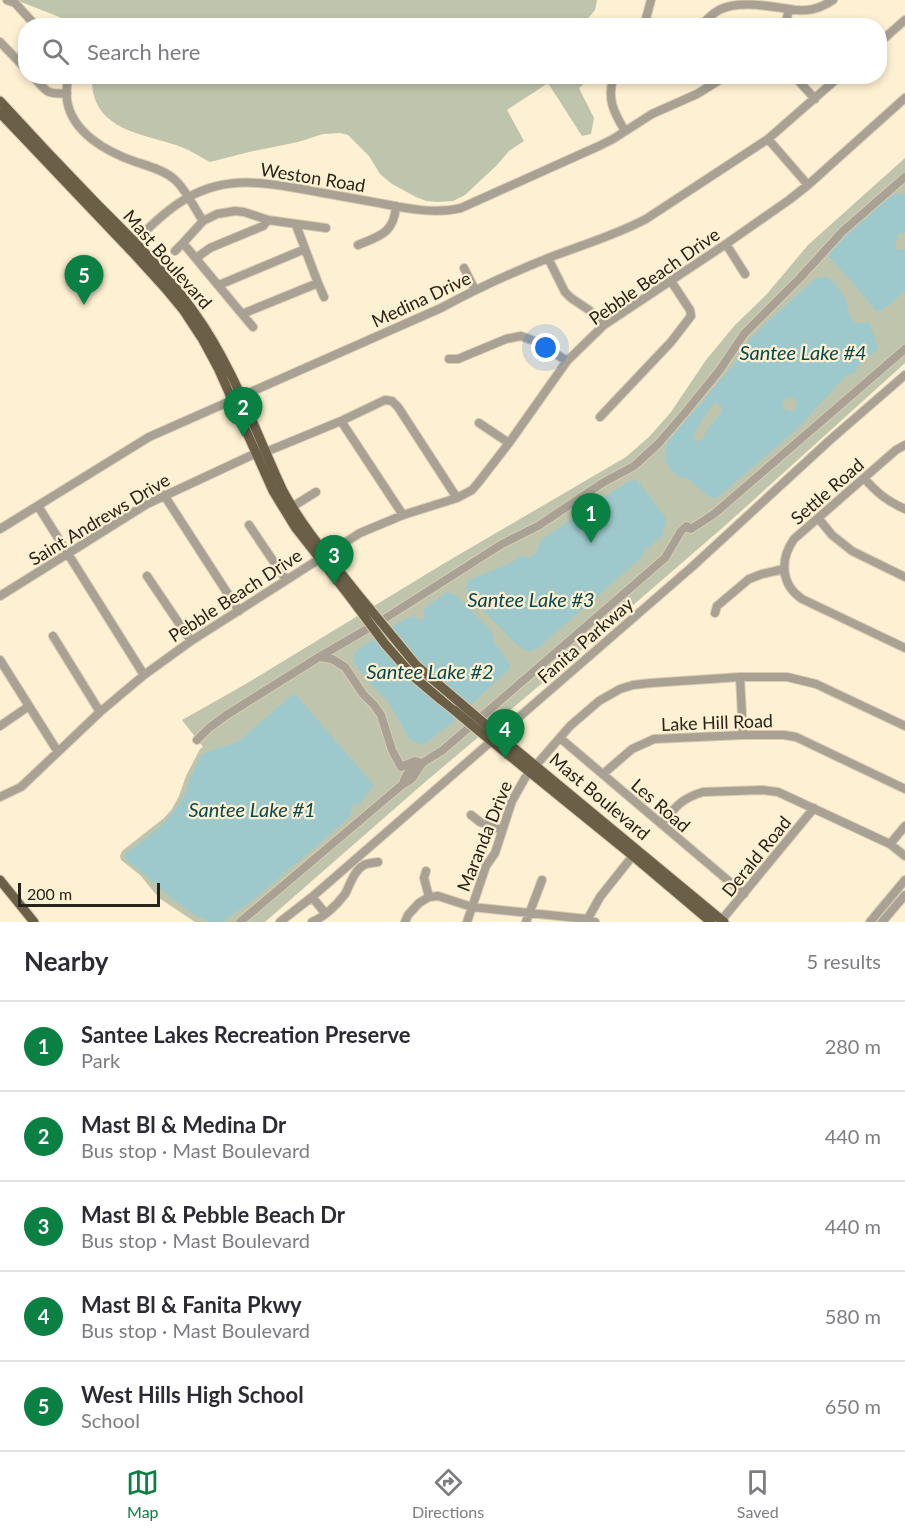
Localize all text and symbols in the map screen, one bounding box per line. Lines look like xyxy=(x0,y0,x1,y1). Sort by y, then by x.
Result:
search box xyxy=(18,18,887,84)
icon: search xyxy=(39,35,72,68)
text: Search here xyxy=(87,38,200,65)
street label: Weston Road xyxy=(259,158,367,196)
street label: Mast Boulevard xyxy=(119,205,217,313)
street label: Pebble Beach Drive xyxy=(584,223,724,329)
pin: 5 xyxy=(64,256,104,305)
street label: Medina Drive xyxy=(368,266,474,332)
your location xyxy=(531,333,560,362)
water label: Santee Lake #4 xyxy=(739,340,867,364)
pin: 2 xyxy=(224,388,262,437)
street label: Settle Road xyxy=(786,453,868,529)
street label: Saint Andrews Drive xyxy=(25,468,173,570)
pin: 1 xyxy=(572,494,610,543)
pin: 3 xyxy=(314,536,354,585)
street label: Pebble Beach Drive xyxy=(164,544,306,646)
water label: Santee Lake #3 xyxy=(467,587,595,611)
street label: Fanita Parkway xyxy=(533,592,638,687)
water label: Santee Lake #2 xyxy=(366,659,494,683)
street label: Lake Hill Road xyxy=(661,709,773,735)
pin: 4 xyxy=(486,710,524,759)
street label: Mast Boulevard xyxy=(545,748,655,844)
street label: Les Road xyxy=(627,774,695,836)
street label: Maranda Drive xyxy=(452,777,516,895)
water label: Santee Lake #1 xyxy=(188,797,316,821)
street label: Derald Road xyxy=(717,811,795,901)
scale bar xyxy=(18,880,160,908)
text: 200 m xyxy=(27,884,72,903)
text: Nearby xyxy=(24,945,109,977)
text: 5 results xyxy=(806,949,881,973)
text: Santee Lakes Recreation Preserve xyxy=(81,1021,411,1048)
text: 1 xyxy=(38,1034,49,1058)
text: 280 m xyxy=(825,1034,881,1058)
text: Park xyxy=(81,1048,120,1072)
text: Mast Bl & Medina Dr xyxy=(81,1111,286,1138)
text: 2 xyxy=(38,1124,49,1148)
text: 440 m xyxy=(825,1124,881,1148)
text: Bus stop · Mast Boulevard xyxy=(81,1138,310,1162)
text: Mast Bl & Pebble Beach Dr xyxy=(81,1201,345,1228)
text: 3 xyxy=(38,1214,49,1238)
text: 440 m xyxy=(825,1214,881,1238)
text: Bus stop · Mast Boulevard xyxy=(81,1228,310,1252)
text: Mast Bl & Fanita Pkwy xyxy=(81,1291,302,1318)
text: 4 xyxy=(38,1304,49,1328)
text: 580 m xyxy=(825,1304,881,1328)
text: Bus stop · Mast Boulevard xyxy=(81,1318,310,1342)
text: West Hills High School xyxy=(81,1381,304,1408)
text: 5 xyxy=(38,1394,49,1418)
text: 650 m xyxy=(825,1394,881,1418)
text: School xyxy=(81,1408,140,1432)
tab: Map xyxy=(126,1466,159,1521)
tab: Directions xyxy=(412,1466,484,1521)
tab: Saved xyxy=(737,1466,779,1521)

